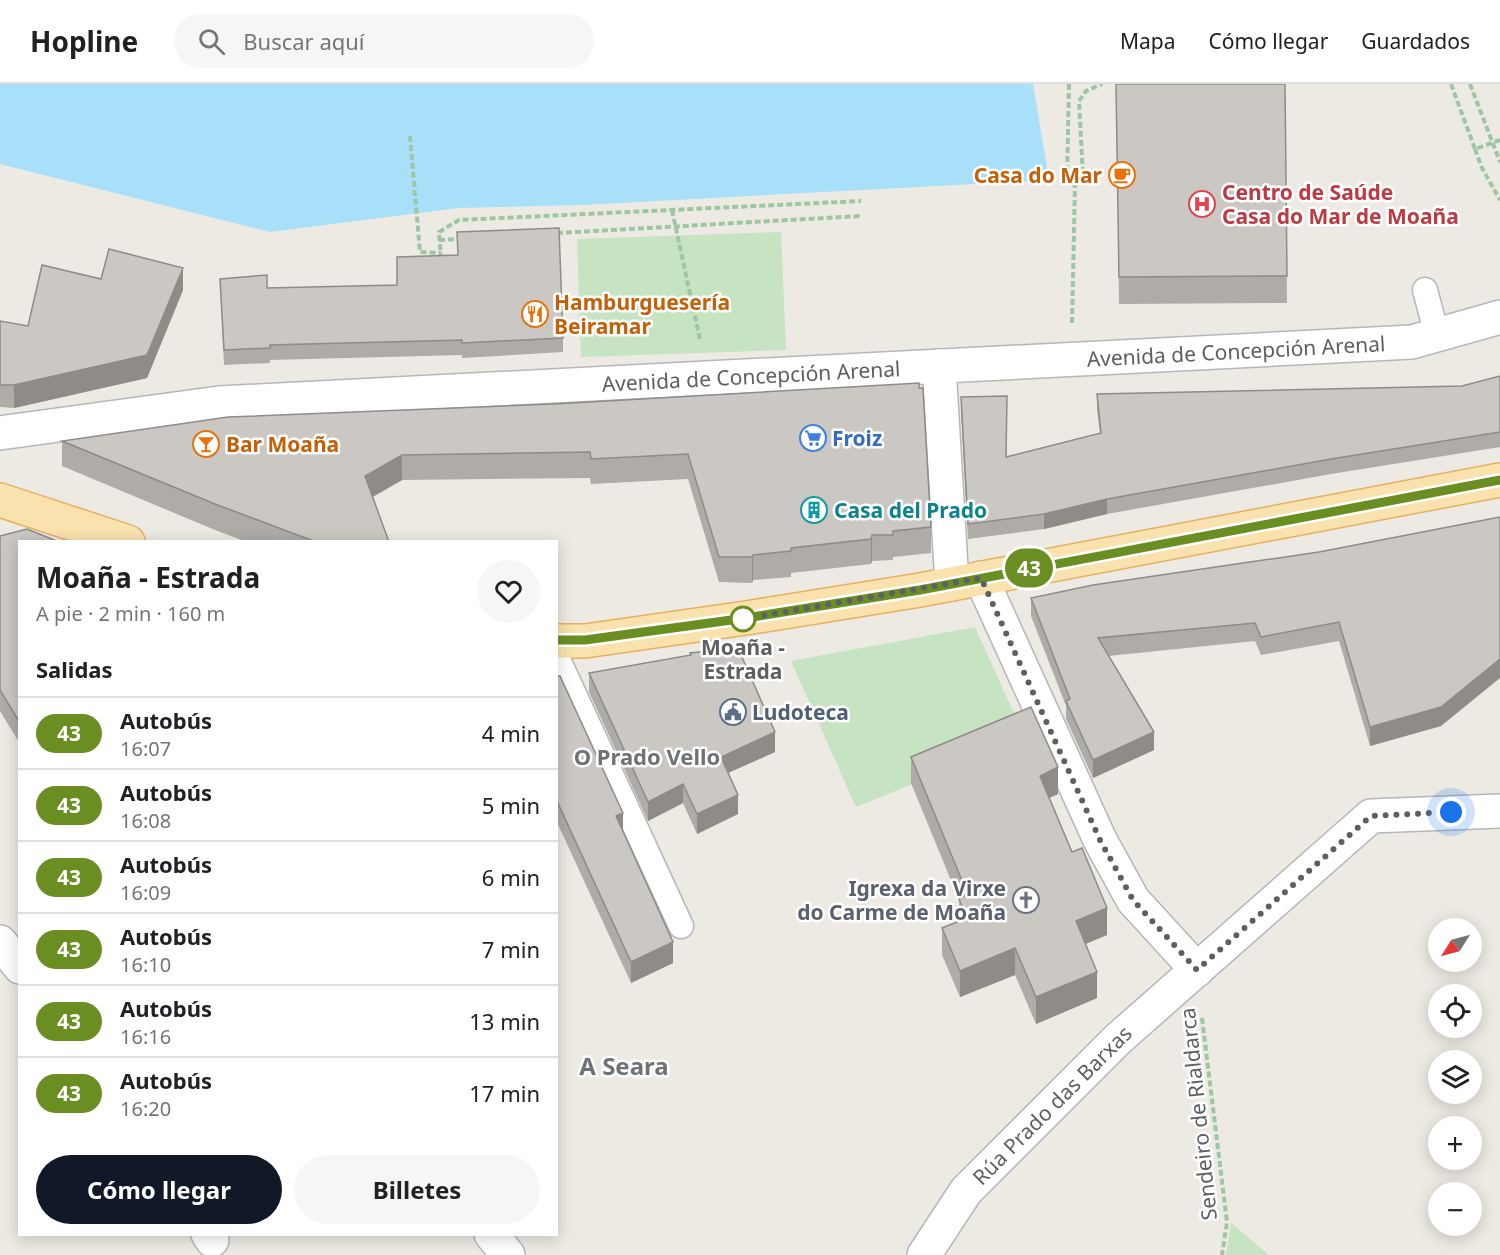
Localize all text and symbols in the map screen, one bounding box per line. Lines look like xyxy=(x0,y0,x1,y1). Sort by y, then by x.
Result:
search box xyxy=(174,14,594,68)
text: Hopline xyxy=(30,22,138,60)
icon: search xyxy=(195,25,228,58)
text: Buscar aquí xyxy=(243,26,365,56)
text: Mapa xyxy=(1120,27,1175,55)
text: Cómo llegar xyxy=(1208,27,1328,55)
text: Guardados xyxy=(1361,27,1470,55)
cafe icon: Casa do Mar xyxy=(1107,160,1137,190)
place label: Casa do Mar xyxy=(974,161,1103,189)
place label: Centro de Saúde Casa do Mar de Moaña xyxy=(1222,178,1459,230)
hospital icon: Centro de Saúde Casa do Mar de Moaña xyxy=(1187,189,1217,219)
place label: Hamburguesería Beiramar xyxy=(554,288,730,340)
restaurant icon: Hamburguesería Beiramar xyxy=(520,299,550,329)
street label: Avenida de Concepción Arenal xyxy=(1086,329,1386,373)
street label: Avenida de Concepción Arenal xyxy=(601,354,901,398)
supermarket icon: Froiz xyxy=(798,423,828,453)
place label: Froiz xyxy=(832,424,882,452)
bar icon: Bar Moaña xyxy=(191,429,221,459)
place label: Bar Moaña xyxy=(226,430,339,458)
building icon: Casa del Prado xyxy=(799,495,829,525)
place label: Casa del Prado xyxy=(834,496,987,524)
line badge: 43 xyxy=(1002,548,1056,588)
text: 43 xyxy=(1017,554,1041,582)
text: Moaña - Estrada xyxy=(36,558,260,596)
button: heart xyxy=(477,560,540,623)
text: A pie · 2 min · 160 m xyxy=(36,600,225,627)
marker: Moaña - Estrada xyxy=(730,606,756,632)
place label: Moaña - Estrada xyxy=(701,633,785,685)
text: Salidas xyxy=(36,654,113,684)
public building icon: Ludoteca xyxy=(718,697,748,727)
place label: Ludoteca xyxy=(752,698,849,726)
text: Autobús xyxy=(120,705,212,735)
text: 4 min xyxy=(482,718,540,748)
text: 43 xyxy=(57,719,81,747)
text: 16:07 xyxy=(120,735,171,762)
district label: O Prado Vello xyxy=(574,741,720,771)
text: Autobús xyxy=(120,777,212,807)
text: 5 min xyxy=(482,790,540,820)
text: 43 xyxy=(57,791,81,819)
your location xyxy=(1436,797,1466,827)
text: 16:08 xyxy=(120,807,171,834)
text: Autobús xyxy=(120,849,212,879)
text: 6 min xyxy=(482,862,540,892)
text: 43 xyxy=(57,863,81,891)
place label: Igrexa da Virxe do Carme de Moaña xyxy=(797,874,1006,926)
text: 16:09 xyxy=(120,879,171,906)
church icon: Igrexa da Virxe do Carme de Moaña xyxy=(1011,885,1041,915)
north arrow xyxy=(1428,918,1482,972)
map controls xyxy=(1428,918,1482,1236)
text: Autobús xyxy=(120,921,212,951)
text: 7 min xyxy=(482,934,540,964)
text: 43 xyxy=(57,935,81,963)
text: 16:10 xyxy=(120,951,171,978)
button: locate xyxy=(1428,984,1482,1038)
text: Autobús xyxy=(120,993,212,1023)
text: 13 min xyxy=(469,1006,540,1036)
street label: Sendeiro de Rialdarca xyxy=(1173,1006,1223,1222)
text: 43 xyxy=(57,1007,81,1035)
street label: Rúa Prado das Barxas xyxy=(966,1019,1138,1191)
text: 16:16 xyxy=(120,1023,171,1050)
district label: A Seara xyxy=(579,1049,669,1082)
button: layers xyxy=(1428,1050,1482,1104)
text: Autobús xyxy=(120,1065,212,1095)
text: 17 min xyxy=(469,1078,540,1108)
text: 43 xyxy=(57,1079,81,1107)
text: 16:20 xyxy=(120,1095,171,1122)
button: + xyxy=(1428,1116,1482,1170)
button: Cómo llegar xyxy=(36,1155,282,1224)
button: Billetes xyxy=(294,1155,540,1224)
button: − xyxy=(1428,1182,1482,1236)

